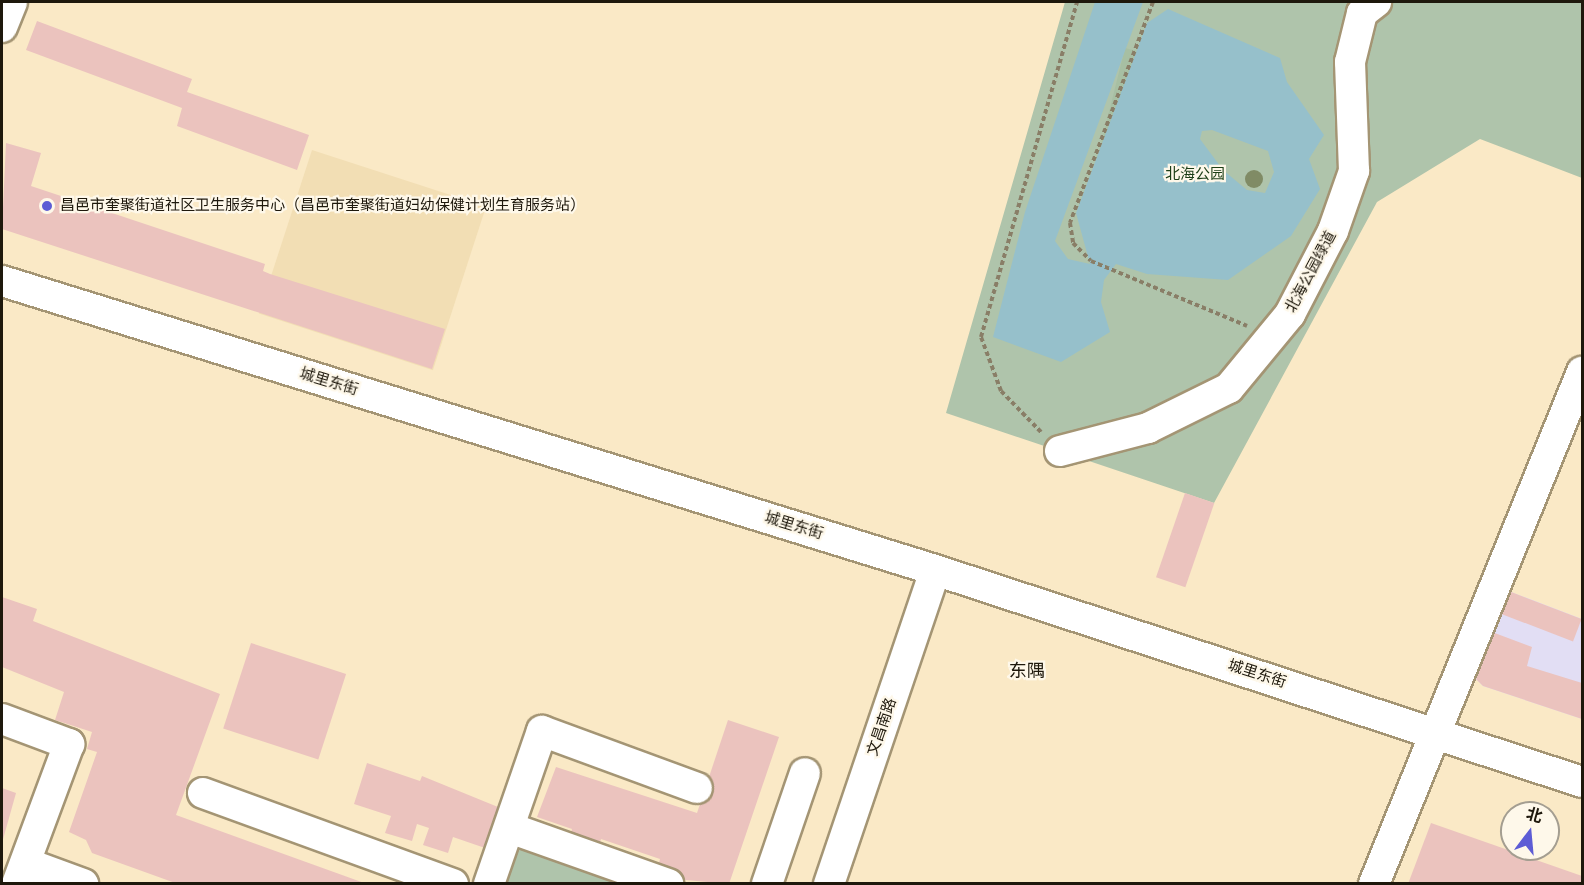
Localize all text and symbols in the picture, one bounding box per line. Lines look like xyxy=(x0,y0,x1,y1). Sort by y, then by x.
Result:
park label: 北海公园 xyxy=(1165,166,1225,184)
marker: 昌邑市奎聚街道社区卫生服务中心（昌邑市奎聚街道妇幼保健计划生育服务站） xyxy=(38,197,56,215)
place label: 昌邑市奎聚街道社区卫生服务中心（昌邑市奎聚街道妇幼保健计划生育服务站） xyxy=(60,197,585,215)
street label: 北海公园绿道 xyxy=(1282,228,1340,316)
street label: 城里东街 xyxy=(298,365,360,399)
street label: 城里东街 xyxy=(763,509,825,543)
street label: 城里东街 xyxy=(1226,656,1288,692)
district label: 东隅 xyxy=(1009,660,1045,682)
street label: 文昌南路 xyxy=(864,696,900,758)
north arrow xyxy=(1500,801,1560,861)
text: 北 xyxy=(1524,804,1545,826)

